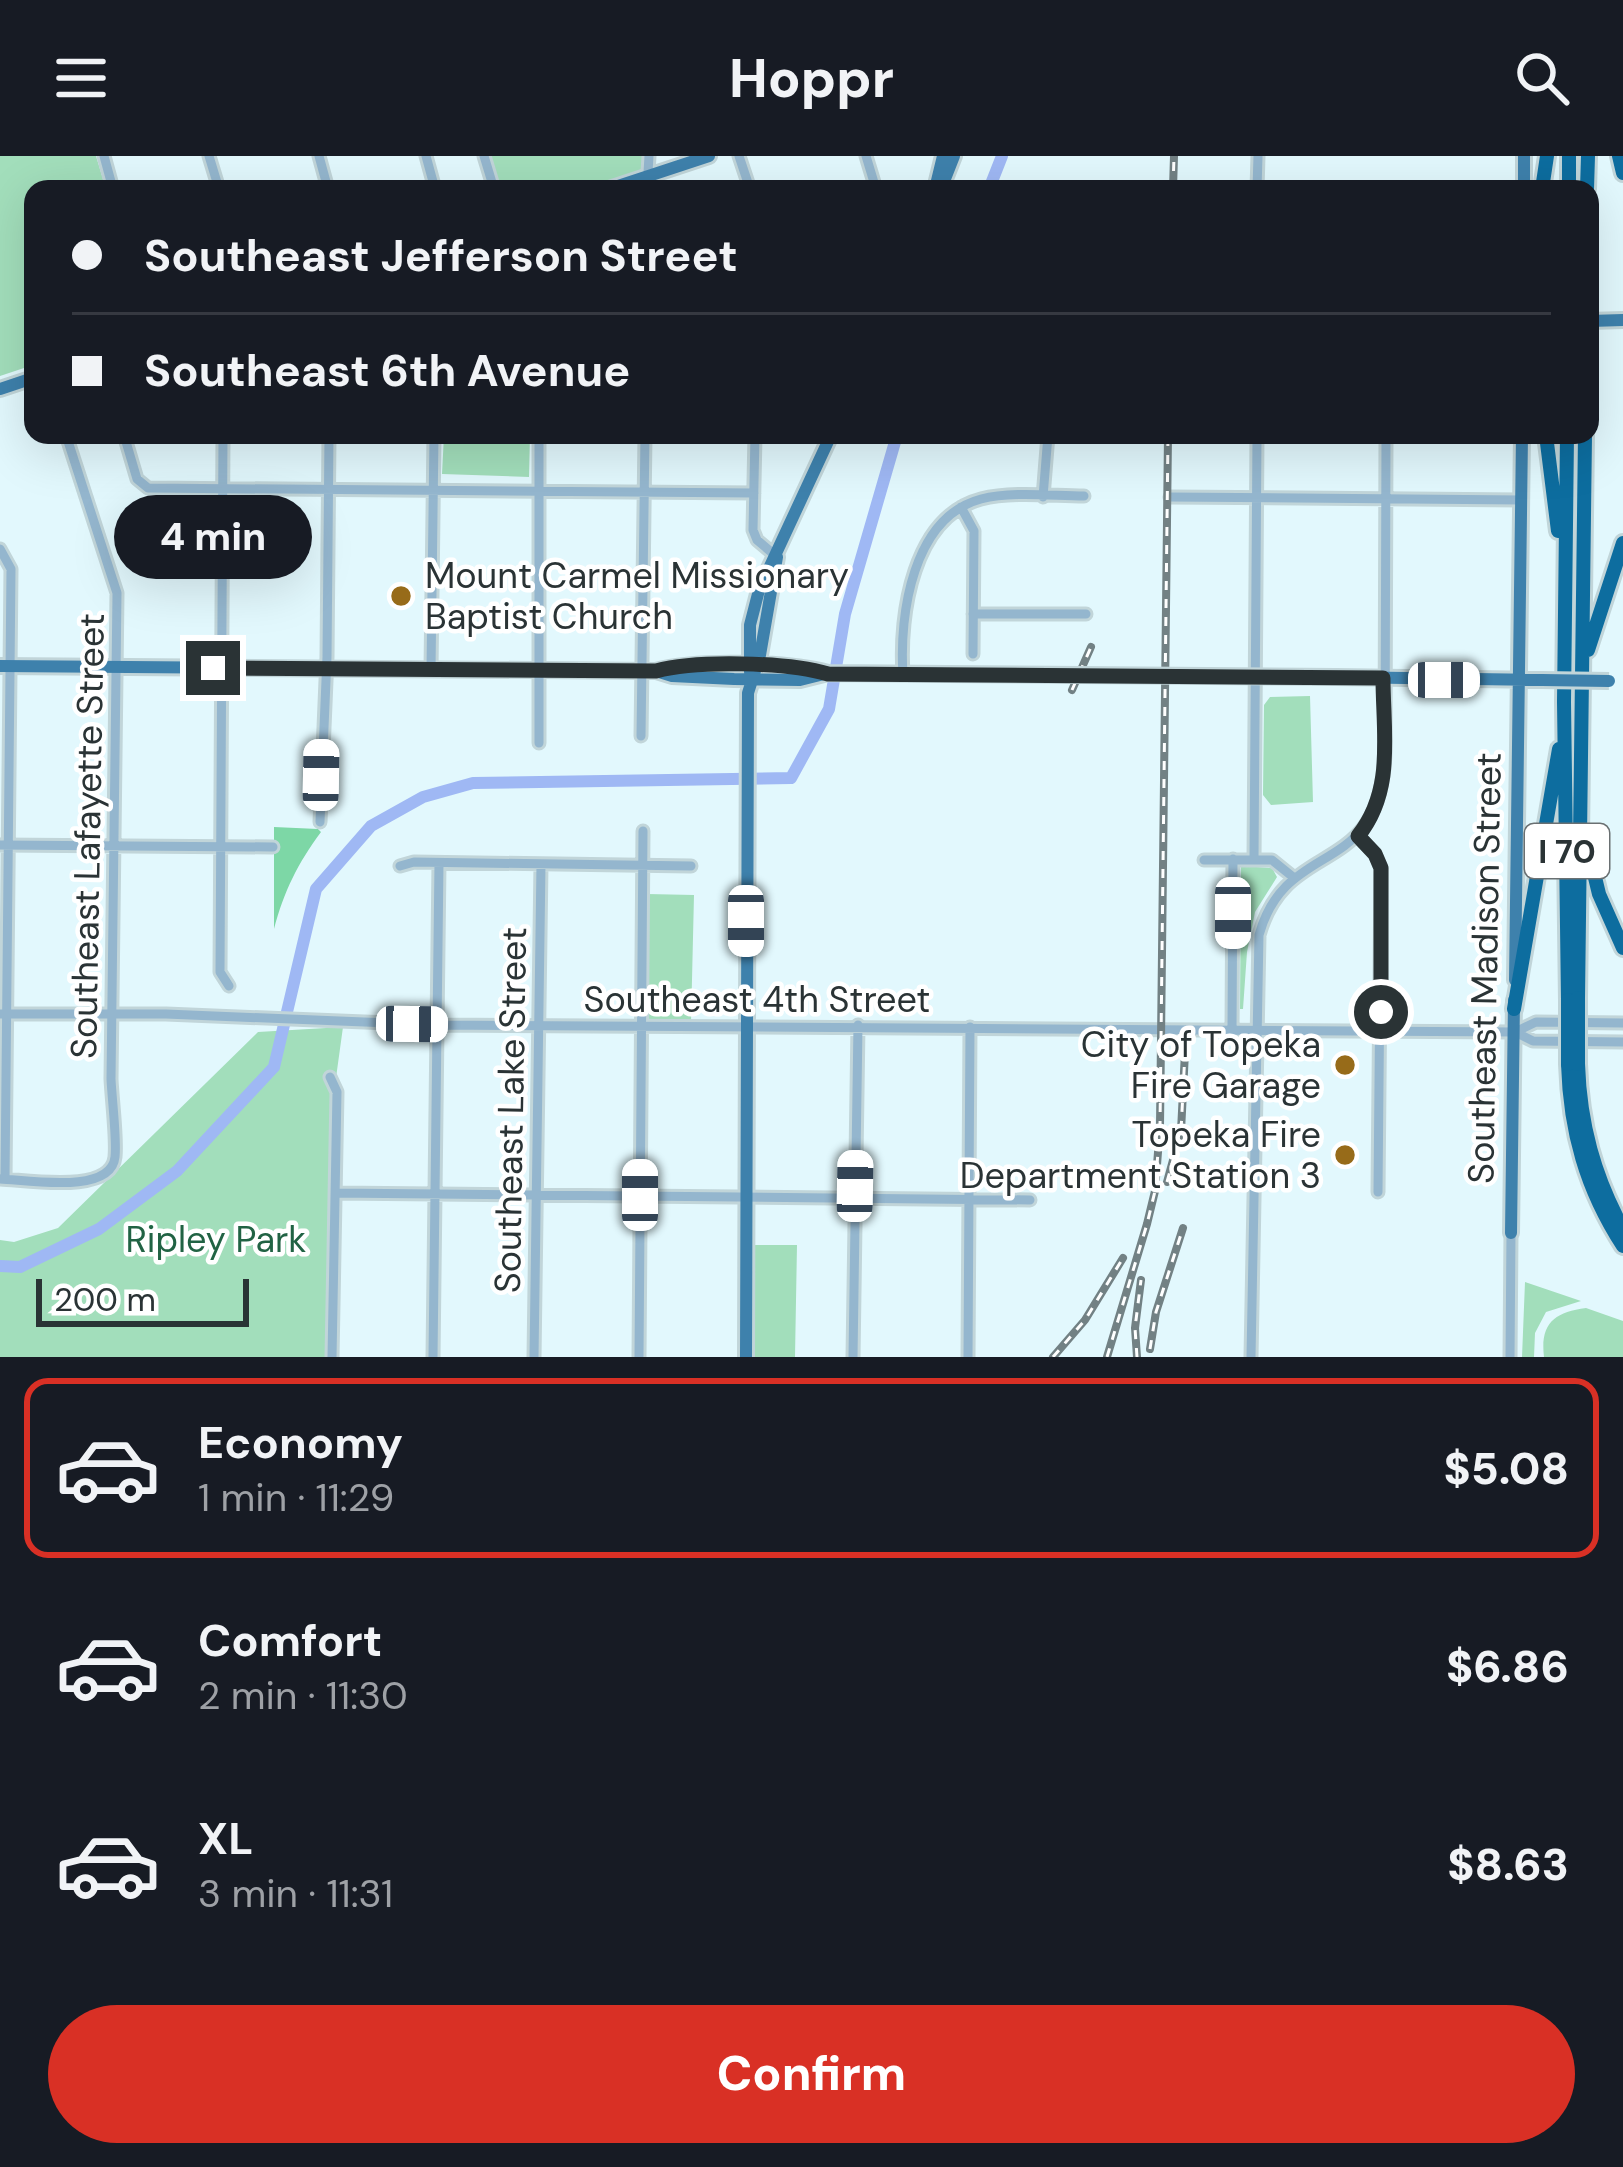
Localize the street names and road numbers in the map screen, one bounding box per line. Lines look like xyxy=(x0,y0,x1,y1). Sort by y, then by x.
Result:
street label: Southeast Lafayette Street xyxy=(60,613,115,1059)
street label: Southeast Madison Street xyxy=(1457,752,1512,1184)
road number: I 70 xyxy=(1525,824,1609,878)
street label: Southeast Lake Street xyxy=(484,927,537,1293)
street label: Southeast 4th Street xyxy=(584,976,930,1023)

